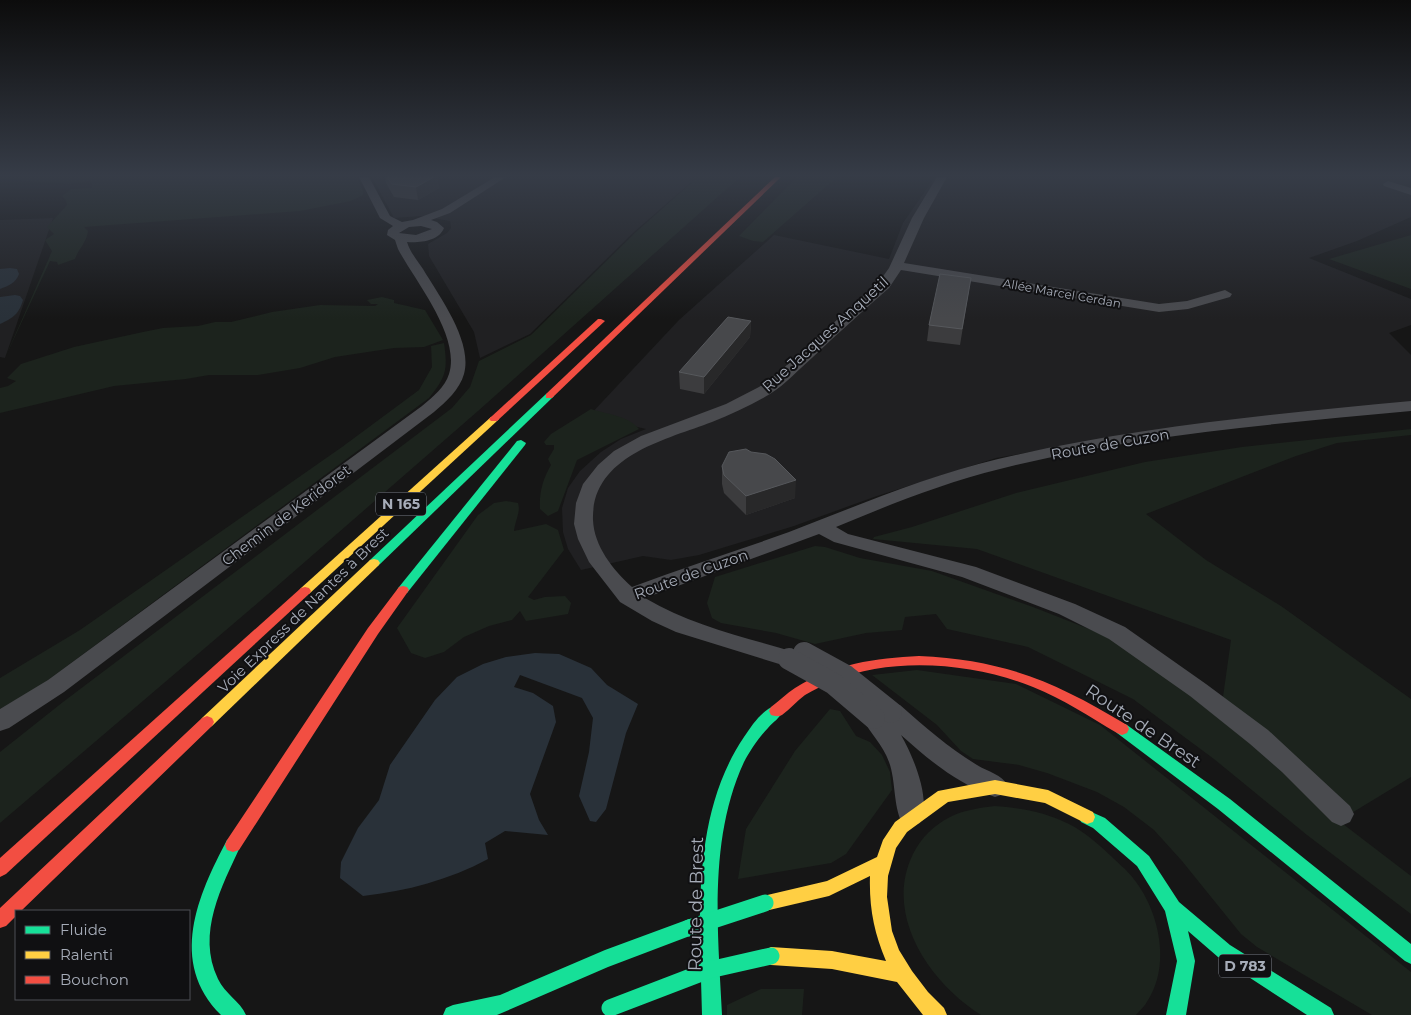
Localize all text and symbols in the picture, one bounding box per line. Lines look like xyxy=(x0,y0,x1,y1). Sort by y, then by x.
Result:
street label: Rue Jacques Anquetil xyxy=(758,272,892,396)
street label: Allée Marcel Cerdan xyxy=(1002,275,1122,311)
street label: Route de Cuzon xyxy=(1049,424,1171,464)
street label: Chemin de Keridoret xyxy=(218,460,354,570)
road number: N 165 xyxy=(376,492,426,516)
street label: Voie Express de Nantes à Brest xyxy=(214,523,392,697)
street label: Route de Cuzon xyxy=(631,545,751,603)
street label: Route de Brest xyxy=(1081,679,1205,773)
street label: Route de Brest xyxy=(684,837,708,971)
legend xyxy=(15,910,190,1000)
text: Fluide xyxy=(60,920,107,939)
text: Ralenti xyxy=(60,945,113,964)
road number: D 783 xyxy=(1219,954,1271,978)
text: Bouchon xyxy=(60,970,129,989)

